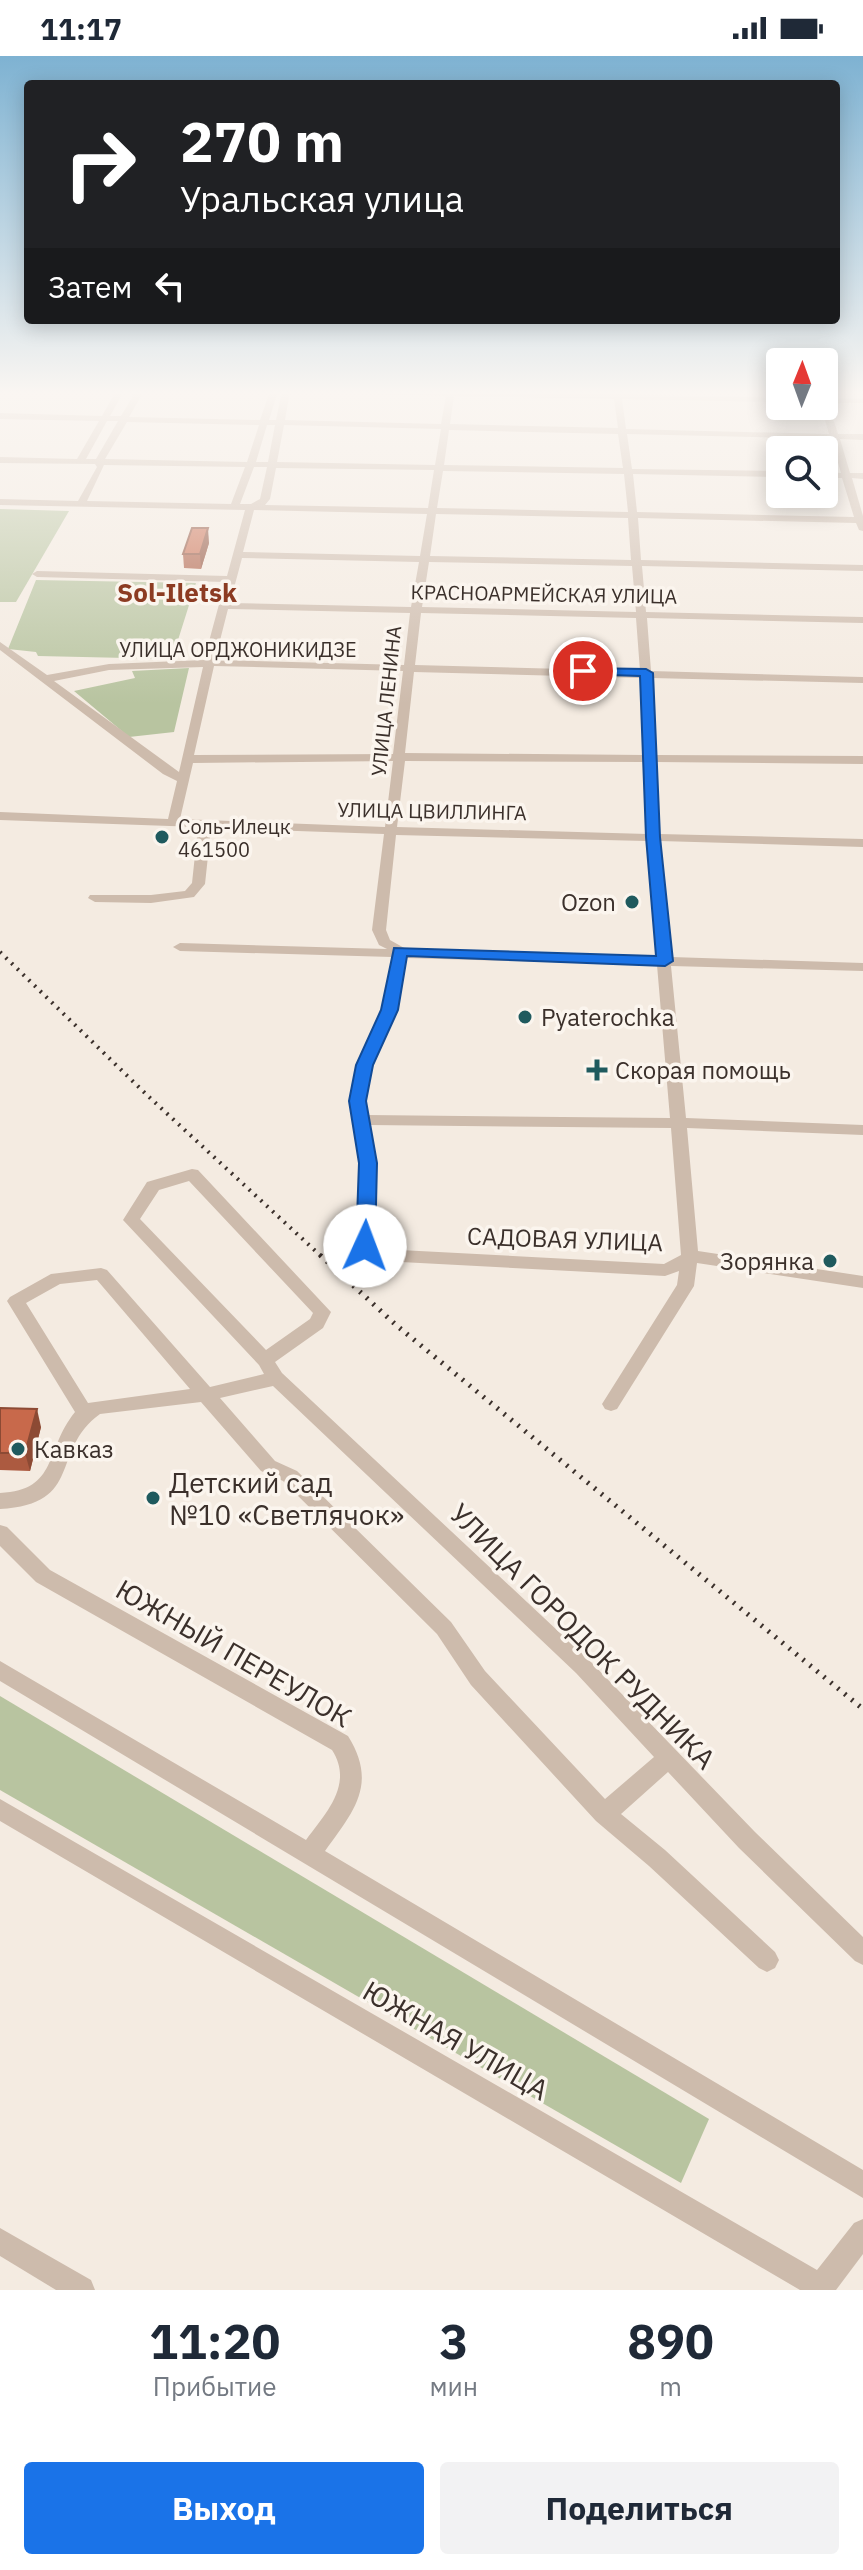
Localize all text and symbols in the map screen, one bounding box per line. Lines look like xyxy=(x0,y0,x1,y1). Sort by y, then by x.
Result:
text: 11:17 xyxy=(40,9,122,48)
text: 270 m xyxy=(180,105,344,177)
icon: right xyxy=(48,112,152,216)
text: Уральская улица xyxy=(180,175,464,222)
icon: left xyxy=(148,264,192,308)
text: Затем xyxy=(48,267,132,306)
north arrow xyxy=(766,348,838,420)
map controls xyxy=(766,348,838,508)
button: search xyxy=(766,436,838,508)
district label: Sol-Iletsk xyxy=(117,575,237,609)
street label: КРАСНОАРМЕЙСКАЯ УЛИЦА xyxy=(411,578,678,610)
street label: УЛИЦА ЛЕНИНА xyxy=(365,624,407,778)
street label: УЛИЦА ОРДЖОНИКИДЗЕ xyxy=(119,636,357,663)
pin xyxy=(549,637,617,705)
icon: arrive xyxy=(561,649,605,693)
street label: УЛИЦА ЦВИЛЛИНГА xyxy=(337,796,527,826)
place label: Соль-Илецк 461500 xyxy=(178,813,291,863)
marker: Соль-Илецк 461500 xyxy=(153,828,171,846)
place label: Ozon xyxy=(561,886,616,918)
marker: Ozon xyxy=(623,893,641,911)
place label: Pyaterochka xyxy=(541,1001,675,1033)
marker: Pyaterochka xyxy=(516,1008,534,1026)
place label: Скорая помощь xyxy=(615,1054,791,1086)
marker: Скорая помощь xyxy=(586,1059,608,1081)
position arrow xyxy=(323,1204,407,1288)
street label: САДОВАЯ УЛИЦА xyxy=(467,1220,663,1258)
place label: Зорянка xyxy=(720,1245,814,1277)
marker: Зорянка xyxy=(821,1252,839,1270)
place label: Кавказ xyxy=(34,1433,114,1465)
marker: Кавказ xyxy=(9,1440,27,1458)
place label: Детский сад №10 «Светлячок» xyxy=(169,1464,404,1533)
marker: Детский сад №10 «Светлячок» xyxy=(144,1489,162,1507)
street label: УЛИЦА ГОРОДОК РУДНИКА xyxy=(442,1495,724,1777)
street label: ЮЖНЫЙ ПЕРЕУЛОК xyxy=(110,1570,358,1736)
street label: ЮЖНАЯ УЛИЦА xyxy=(357,1972,556,2108)
text: 11:20 xyxy=(149,2310,280,2372)
text: 3 xyxy=(439,2310,468,2372)
text: 890 xyxy=(627,2310,714,2372)
text: Прибытие xyxy=(153,2369,277,2403)
text: мин xyxy=(429,2369,478,2403)
text: m xyxy=(659,2369,682,2403)
button: Выход xyxy=(24,2462,424,2554)
button: Поделиться xyxy=(440,2462,839,2554)

